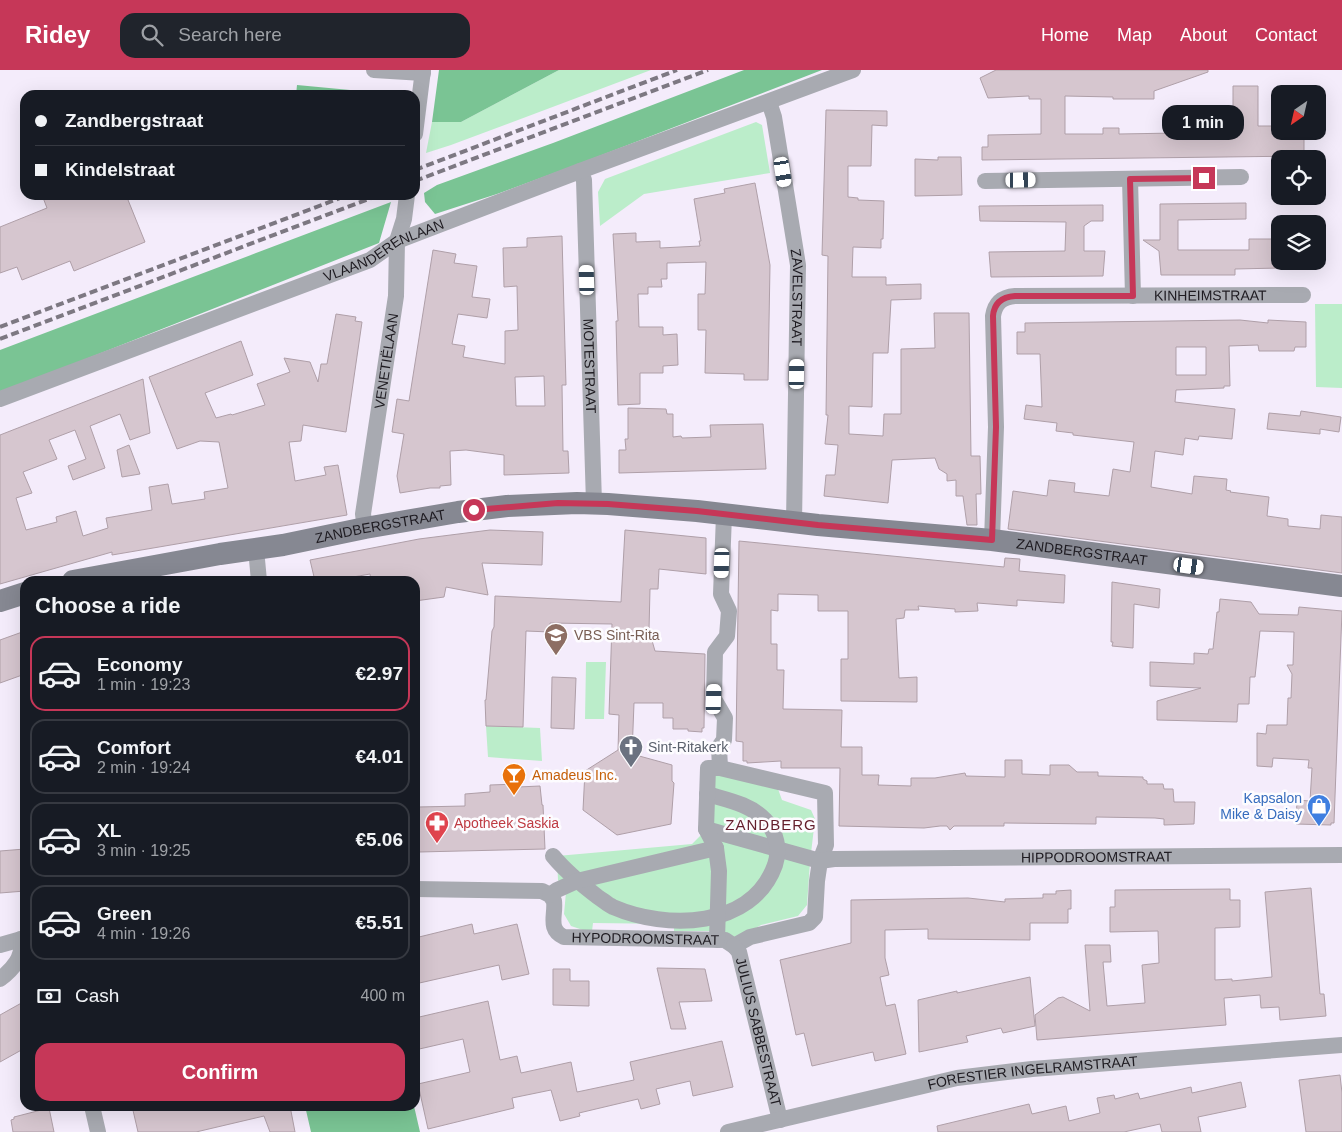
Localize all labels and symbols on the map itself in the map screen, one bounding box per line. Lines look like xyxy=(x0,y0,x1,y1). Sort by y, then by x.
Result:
north arrow xyxy=(1271,85,1326,140)
callout: 1 min xyxy=(1163,106,1245,140)
car xyxy=(773,156,792,188)
route end xyxy=(1193,167,1215,189)
car xyxy=(1005,172,1036,188)
street label: VLAANDERENLAAN xyxy=(321,216,446,285)
street label: ZAVELSTRAAT xyxy=(787,247,806,347)
car xyxy=(578,265,595,295)
street label: KINHEIMSTRAAT xyxy=(1154,287,1267,304)
street label: VENETIËLAAN xyxy=(371,312,401,410)
street label: MOTESTRAAT xyxy=(580,318,599,414)
car xyxy=(789,359,804,389)
route start xyxy=(463,499,485,521)
street label: ZANDBERGSTRAAT xyxy=(314,506,447,546)
street label: ZANDBERGSTRAAT xyxy=(1015,535,1149,568)
car xyxy=(713,548,730,578)
car xyxy=(1173,556,1204,576)
school or university icon: VBS Sint-Rita xyxy=(543,622,569,656)
place label: VBS Sint-Rita xyxy=(574,627,660,643)
car xyxy=(705,684,722,714)
church icon: Sint-Ritakerk xyxy=(618,734,644,768)
place label: Sint-Ritakerk xyxy=(648,739,729,755)
bar icon: Amadeus Inc. xyxy=(501,762,527,796)
place label: Amadeus Inc. xyxy=(532,767,618,783)
place label: Kapsalon Mike & Daisy xyxy=(1220,790,1302,822)
shop icon: Kapsalon Mike & Daisy xyxy=(1306,793,1332,827)
pharmacy icon: Apotheek Saskia xyxy=(424,810,450,844)
place label: Apotheek Saskia xyxy=(454,815,559,831)
district label: ZANDBERG xyxy=(725,816,817,833)
street label: HIPPODROOMSTRAAT xyxy=(1021,848,1173,866)
street label: HYPODROOMSTRAAT xyxy=(571,929,720,948)
street label: JULIUS SABBESTRAAT xyxy=(733,956,785,1109)
street label: FORESTIER INGELRAMSTRAAT xyxy=(926,1053,1139,1093)

